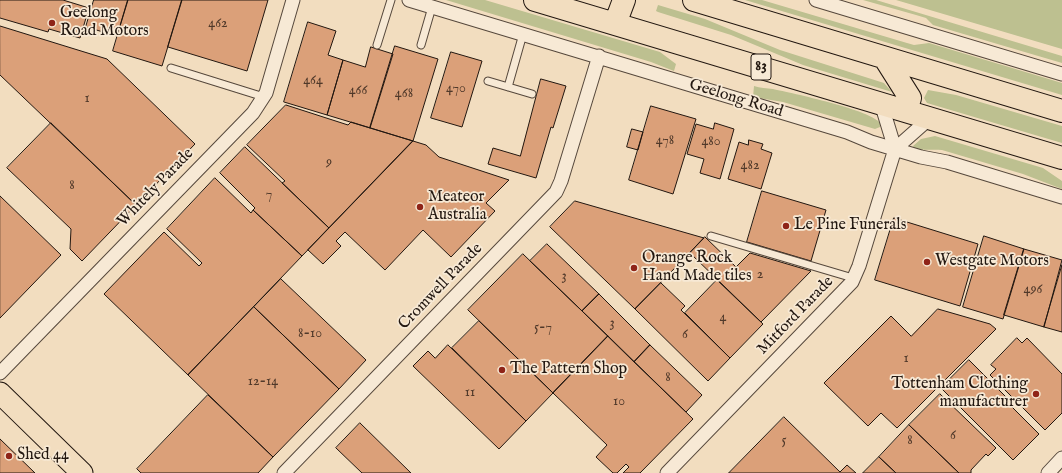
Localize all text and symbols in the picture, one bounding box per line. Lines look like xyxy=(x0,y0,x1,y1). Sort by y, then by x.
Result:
place label: Geelong Road Motors xyxy=(60,4,149,42)
house number: 462 xyxy=(208,16,228,32)
marker: Geelong Road Motors xyxy=(47,18,57,28)
road number: 83 xyxy=(751,54,771,80)
house number: 464 xyxy=(303,73,323,89)
street label: Geelong Road xyxy=(687,76,785,122)
house number: 470 xyxy=(446,81,466,97)
house number: 466 xyxy=(349,83,367,99)
house number: 468 xyxy=(395,86,413,102)
house number: 1 xyxy=(84,91,90,107)
house number: 478 xyxy=(656,133,674,149)
house number: 480 xyxy=(701,134,721,150)
street label: Whitely Parade xyxy=(114,145,198,231)
house number: 9 xyxy=(326,155,332,171)
house number: 482 xyxy=(741,158,759,174)
house number: 8 xyxy=(69,178,75,194)
house number: 7 xyxy=(266,187,272,203)
place label: Meateor Australia xyxy=(428,188,487,226)
marker: Meateor Australia xyxy=(415,202,425,212)
place label: Le Pine Funerals xyxy=(794,216,906,236)
marker: Le Pine Funerals xyxy=(781,221,791,231)
street label: Cromwell Parade xyxy=(395,240,487,334)
place label: Orange Rock Hand Made tiles xyxy=(642,249,752,287)
place label: Westgate Motors xyxy=(935,252,1049,272)
marker: Westgate Motors xyxy=(922,257,932,267)
marker: Orange Rock Hand Made tiles xyxy=(629,263,639,273)
house number: 2 xyxy=(757,267,763,283)
house number: 3 xyxy=(561,269,567,285)
street label: Mitford Parade xyxy=(754,273,838,359)
house number: 496 xyxy=(1024,282,1042,298)
house number: 4 xyxy=(720,310,726,326)
house number: 3 xyxy=(609,316,615,332)
house number: 5-7 xyxy=(534,320,552,336)
house number: 8-10 xyxy=(298,326,322,342)
house number: 6 xyxy=(682,327,688,343)
house number: 1 xyxy=(903,351,909,367)
place label: The Pattern Shop xyxy=(510,360,627,380)
marker: The Pattern Shop xyxy=(497,365,507,375)
house number: 8 xyxy=(665,370,671,386)
house number: 12-14 xyxy=(248,374,278,390)
place label: Tottenham Clothing manufacturer xyxy=(891,375,1028,413)
house number: 11 xyxy=(465,385,475,401)
marker: Tottenham Clothing manufacturer xyxy=(1031,389,1041,399)
house number: 10 xyxy=(613,394,625,410)
house number: 6 xyxy=(950,428,956,444)
house number: 5 xyxy=(781,433,787,449)
house number: 8 xyxy=(907,433,913,449)
place label: Shed 44 xyxy=(17,446,69,466)
marker: Shed 44 xyxy=(4,451,14,461)

